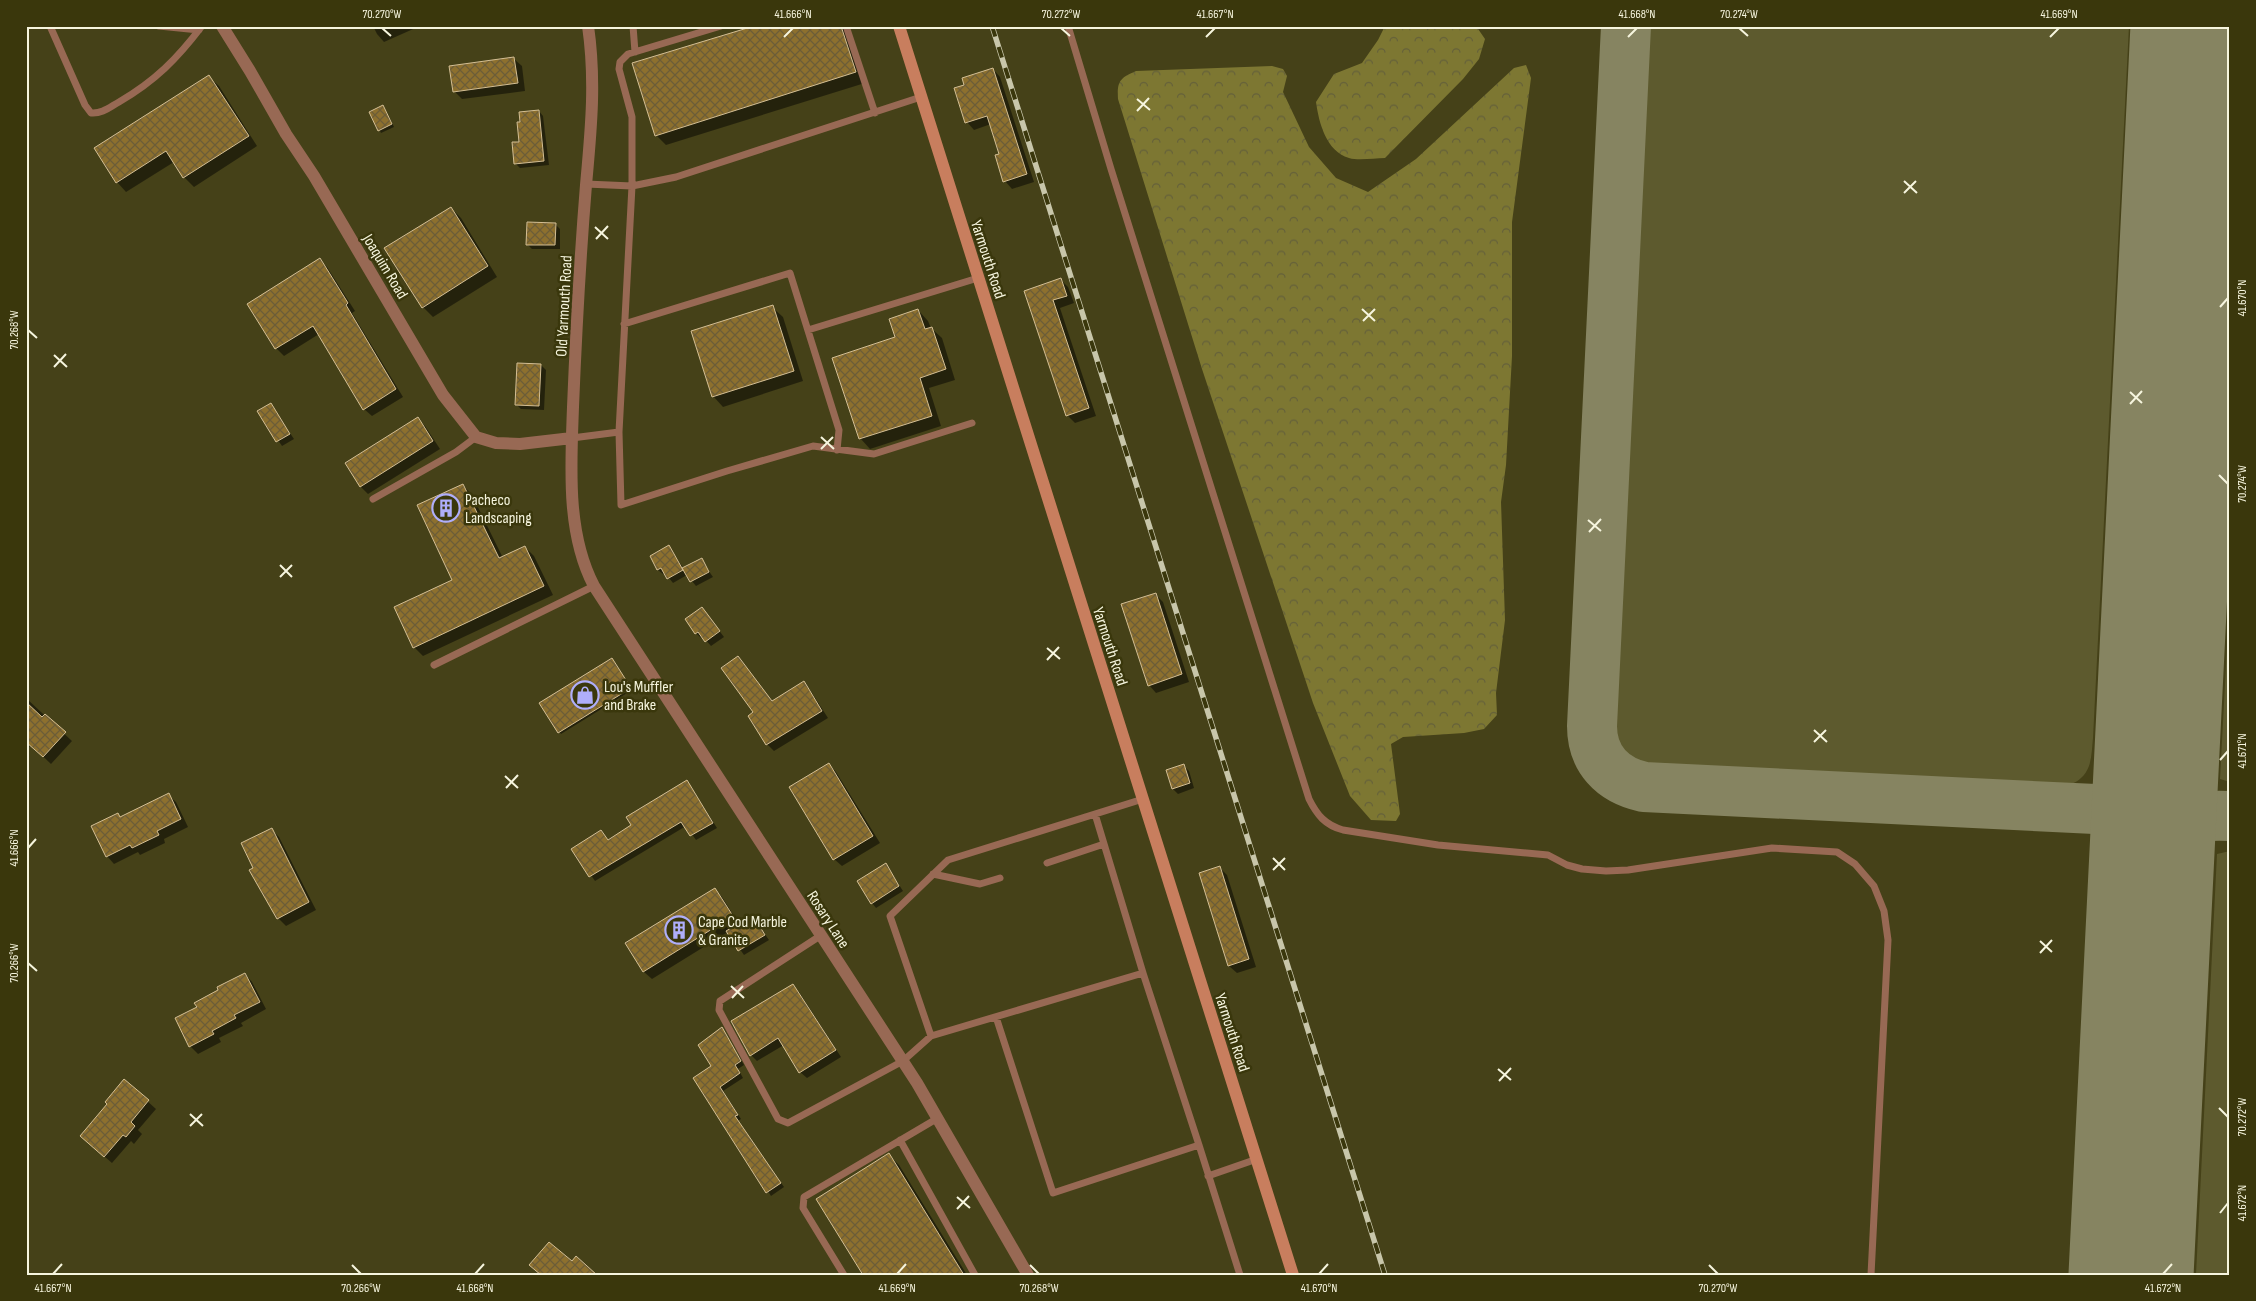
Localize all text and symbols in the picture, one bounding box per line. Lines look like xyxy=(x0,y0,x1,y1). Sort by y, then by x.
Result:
text: 70.270°W xyxy=(363,7,402,22)
text: 41.666°N xyxy=(774,7,812,22)
text: 70.272°W xyxy=(1042,7,1080,22)
text: 41.667°N xyxy=(1196,7,1234,22)
text: 41.668°N xyxy=(1619,7,1655,22)
text: 70.274°W xyxy=(1720,7,1758,22)
text: 41.669°N xyxy=(2040,7,2078,22)
street label: Yarmouth Road xyxy=(966,218,1009,301)
street label: Joaquim Road xyxy=(358,230,411,302)
street label: Old Yarmouth Road xyxy=(552,255,577,357)
text: 41.670°N xyxy=(2235,280,2250,316)
text: 70.268°W xyxy=(7,310,22,350)
text: 70.274°W xyxy=(2235,465,2250,503)
place label: Pacheco Landscaping xyxy=(465,491,532,528)
building icon: Pacheco Landscaping xyxy=(431,493,461,523)
street label: Yarmouth Road xyxy=(1088,605,1131,688)
place label: Lou's Muffler and Brake xyxy=(604,678,674,715)
shop icon: Lou's Muffler and Brake xyxy=(570,680,600,710)
text: 41.671°N xyxy=(2235,733,2250,769)
text: 41.666°N xyxy=(7,829,22,867)
street label: Rosary Lane xyxy=(802,888,853,952)
place label: Cape Cod Marble & Granite xyxy=(698,913,787,950)
building icon: Cape Cod Marble & Granite xyxy=(664,915,694,945)
text: 70.266°W xyxy=(7,943,22,983)
street label: Yarmouth Road xyxy=(1210,991,1253,1074)
text: 70.272°W xyxy=(2235,1098,2250,1136)
text: 41.672°N xyxy=(2235,1185,2250,1221)
text: 41.667°N xyxy=(34,1281,72,1296)
text: 70.266°W xyxy=(341,1281,381,1296)
text: 41.668°N xyxy=(457,1281,493,1296)
text: 41.669°N xyxy=(878,1281,916,1296)
text: 70.268°W xyxy=(1019,1281,1059,1296)
text: 41.670°N xyxy=(1301,1281,1337,1296)
text: 70.270°W xyxy=(1699,1281,1738,1296)
text: 41.672°N xyxy=(2145,1281,2181,1296)

